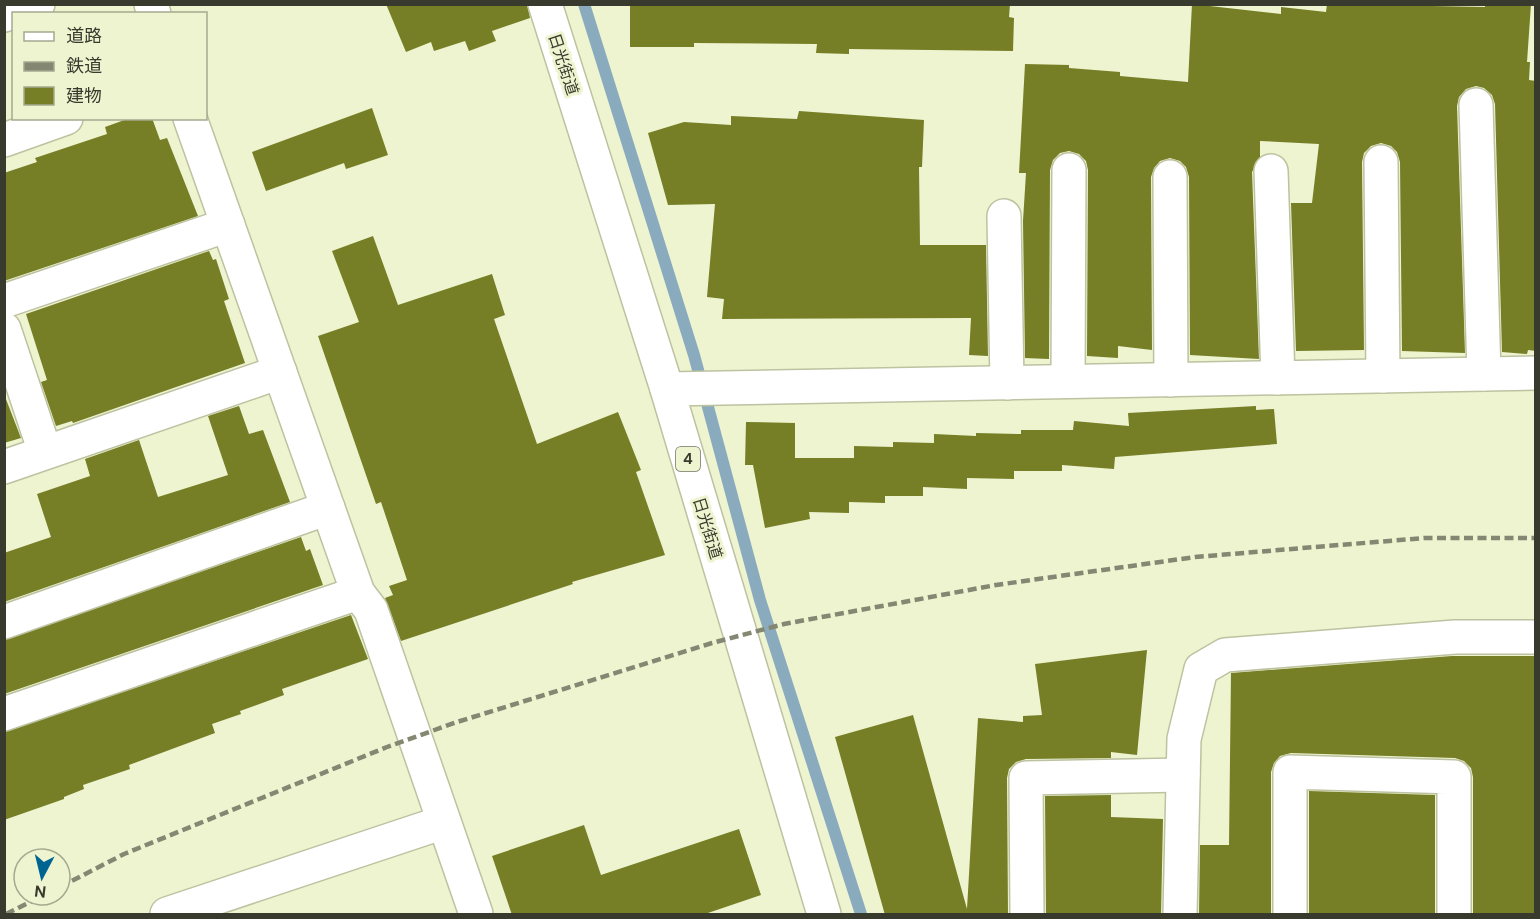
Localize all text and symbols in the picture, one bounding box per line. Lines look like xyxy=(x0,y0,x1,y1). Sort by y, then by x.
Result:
legend xyxy=(12,12,207,120)
text: 道路 xyxy=(66,24,102,48)
street label: 日光街道 xyxy=(544,30,583,98)
text: 鉄道 xyxy=(66,54,102,78)
text: 建物 xyxy=(66,84,102,108)
road number: 4 xyxy=(676,447,700,471)
street label: 日光街道 xyxy=(688,494,727,562)
north arrow xyxy=(12,847,72,907)
text: N xyxy=(33,880,47,903)

